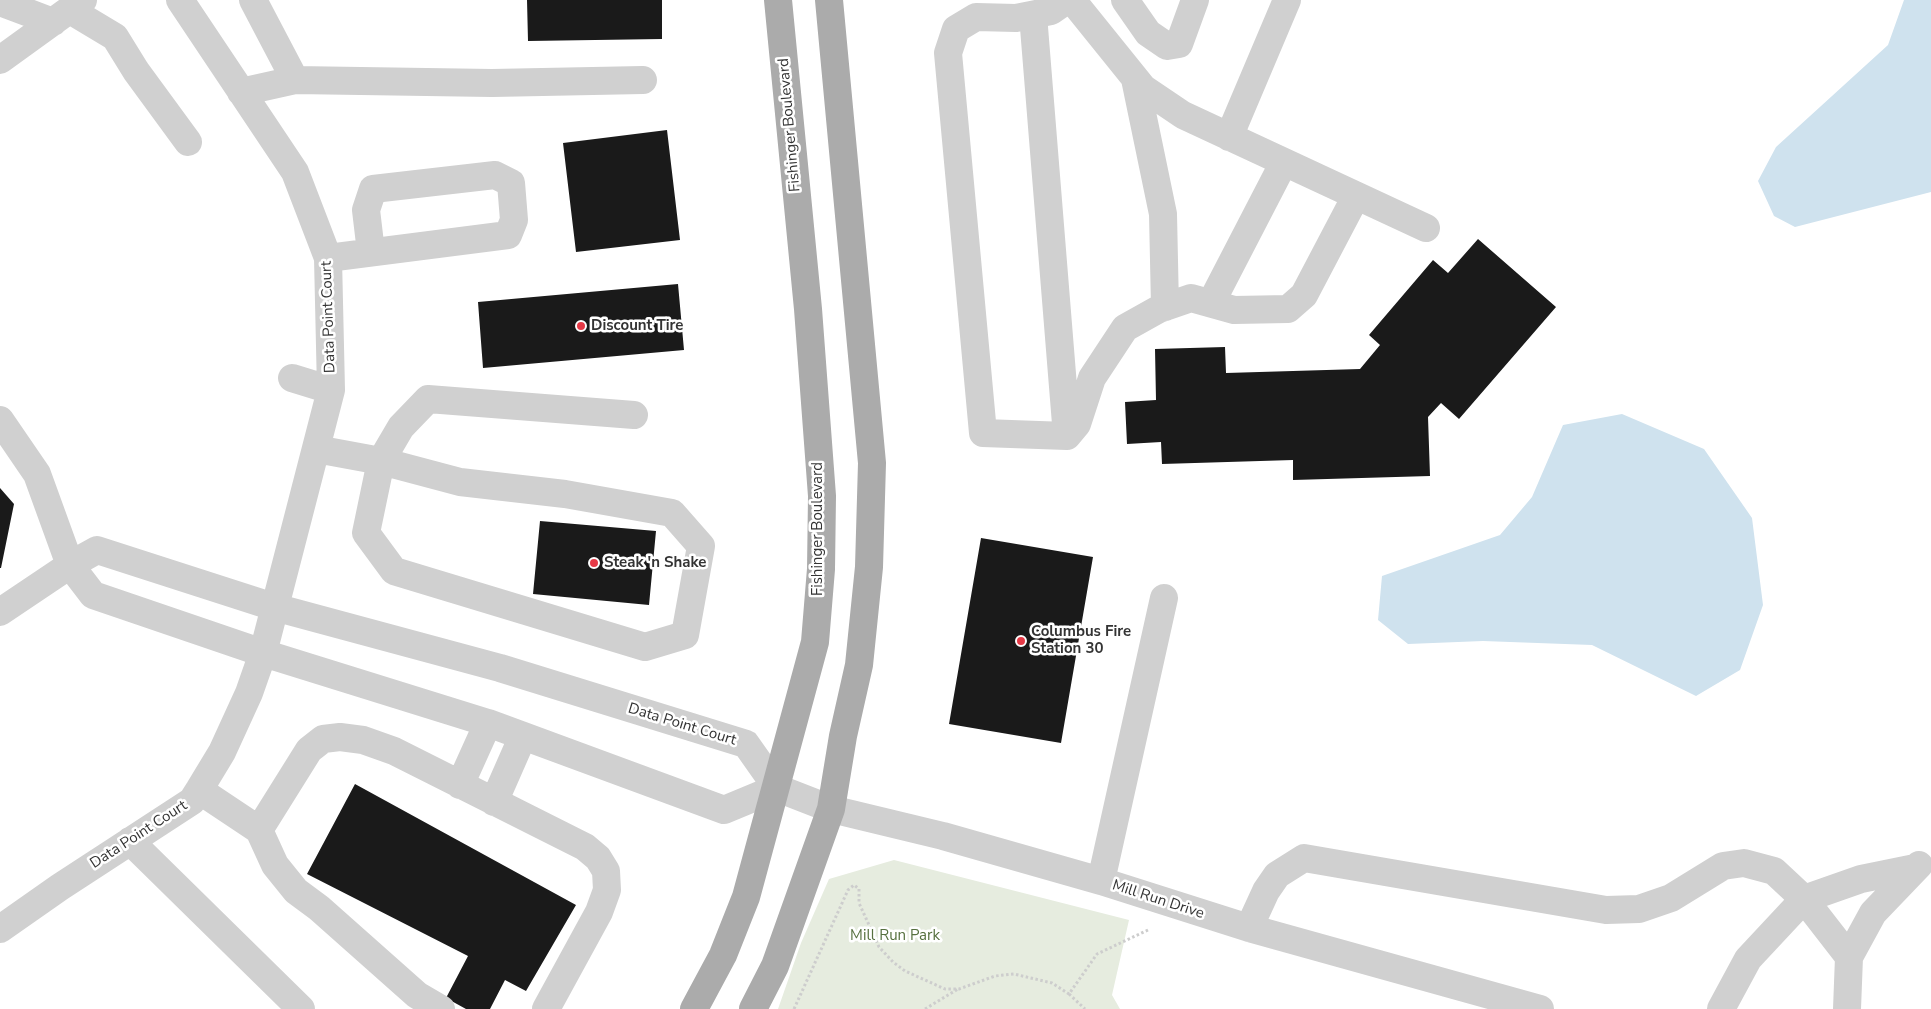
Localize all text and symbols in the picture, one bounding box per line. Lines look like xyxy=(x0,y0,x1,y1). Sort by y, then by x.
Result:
street label: Fishinger Boulevard xyxy=(775,57,805,193)
street label: Data Point Court xyxy=(318,261,340,373)
place label: Discount Tire xyxy=(591,317,683,335)
marker: Discount Tire xyxy=(575,320,587,332)
street label: Fishinger Boulevard xyxy=(809,462,827,596)
place label: Steak 'n Shake xyxy=(604,554,706,572)
marker: Steak 'n Shake xyxy=(588,557,600,569)
place label: Columbus Fire Station 30 xyxy=(1031,623,1131,658)
marker: Columbus Fire Station 30 xyxy=(1015,635,1027,647)
street label: Data Point Court xyxy=(626,700,738,750)
street label: Data Point Court xyxy=(87,797,191,873)
street label: Mill Run Drive xyxy=(1110,877,1206,923)
park label: Mill Run Park xyxy=(850,927,940,945)

